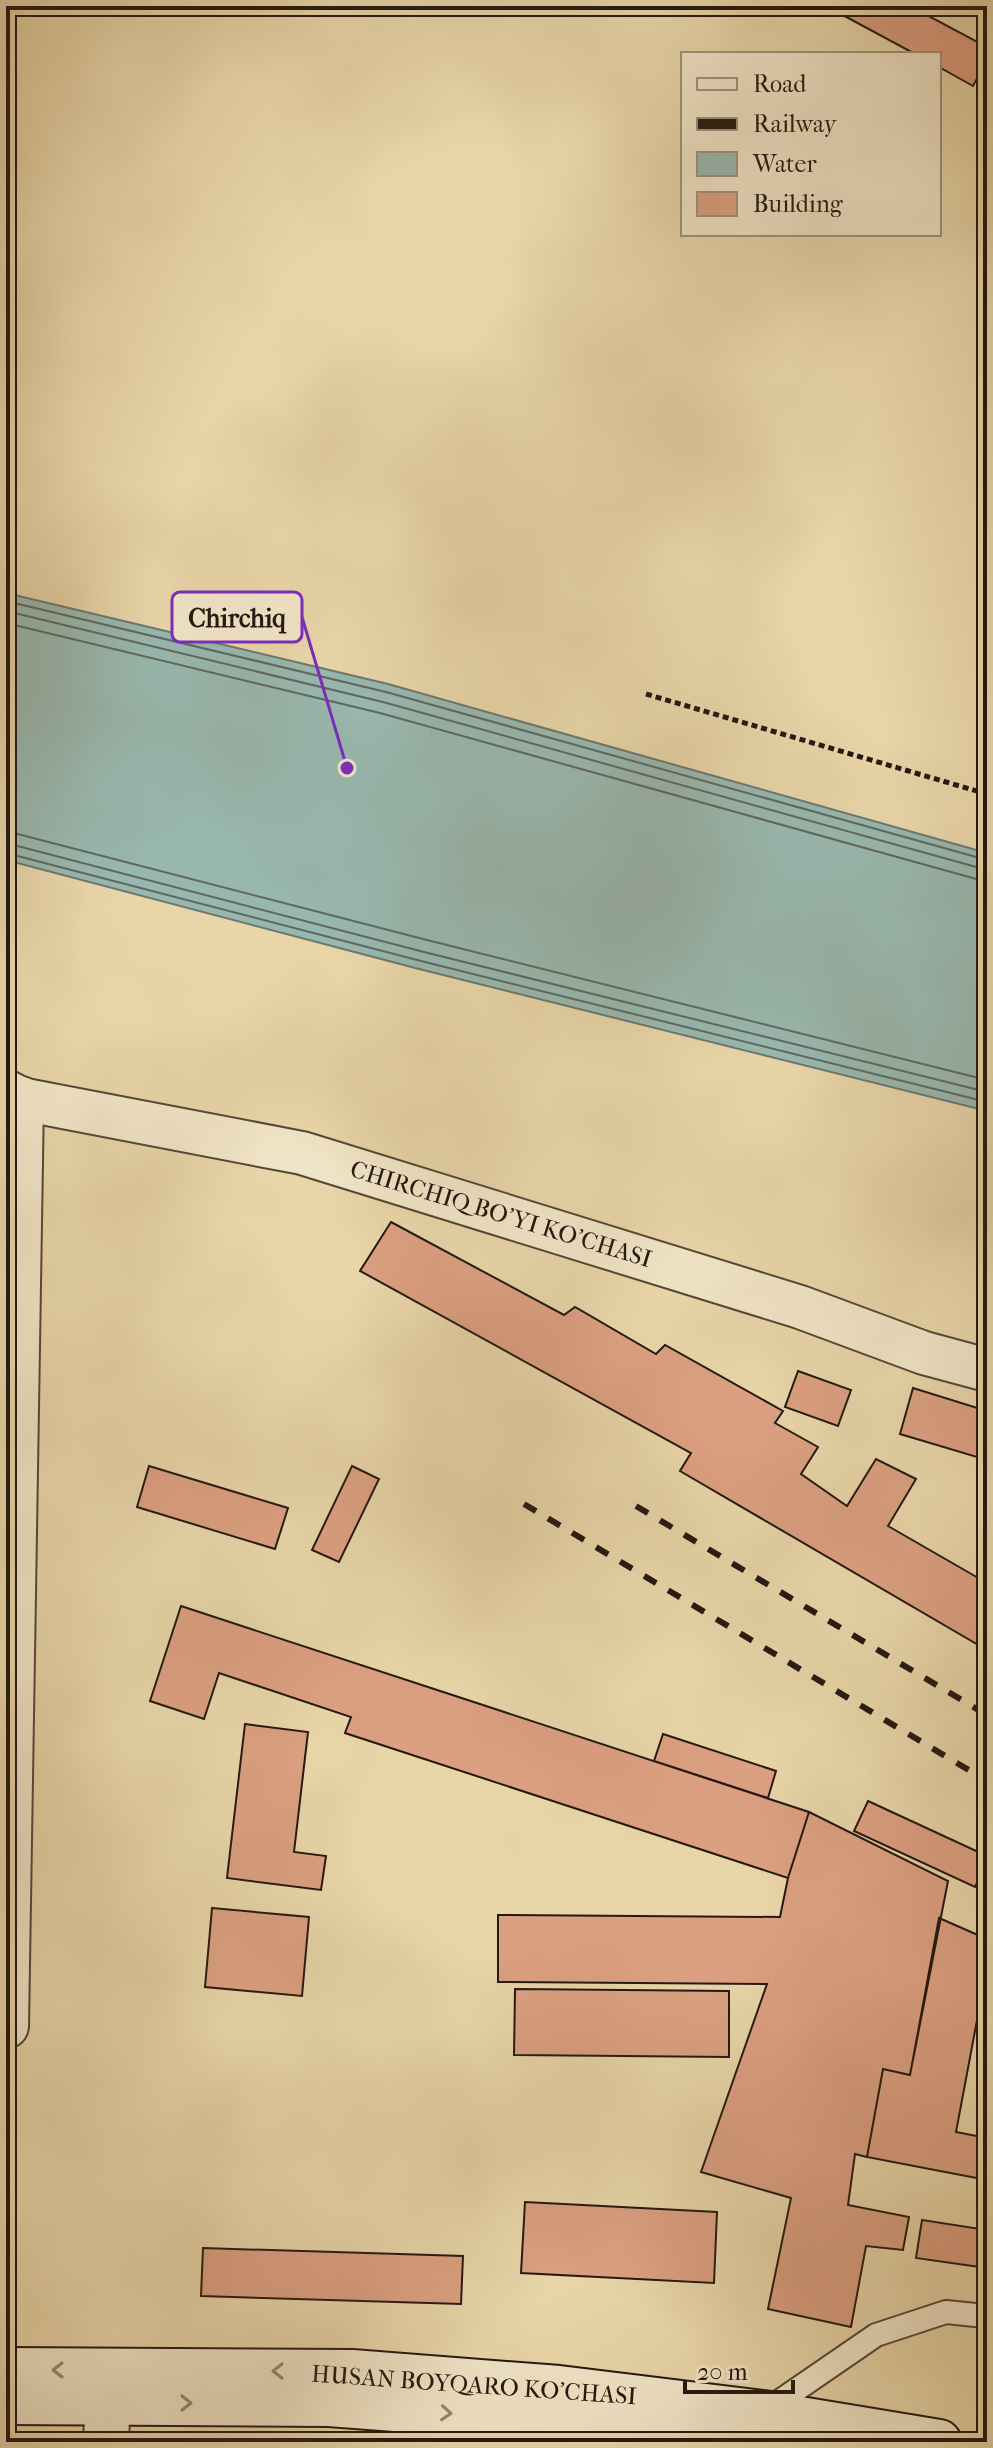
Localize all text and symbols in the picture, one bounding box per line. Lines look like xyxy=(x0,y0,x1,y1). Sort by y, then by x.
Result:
legend xyxy=(681,52,941,236)
text: Road xyxy=(753,70,807,98)
text: Railway xyxy=(753,110,838,138)
text: Water xyxy=(752,150,817,178)
text: Building xyxy=(753,190,844,218)
callout: Chirchiq xyxy=(172,592,302,642)
text: Chirchiq xyxy=(188,603,287,634)
street label: CHIRCHIQ BO'YI KO'CHASI xyxy=(347,1155,655,1273)
scale bar xyxy=(685,2344,793,2394)
text: 20 m xyxy=(697,2358,748,2386)
street label: HUSAN BOYQARO KO'CHASI xyxy=(310,2360,638,2410)
one-way arrow xyxy=(51,2361,64,2379)
one-way arrow xyxy=(271,2363,284,2380)
one-way arrow xyxy=(180,2394,193,2412)
one-way arrow xyxy=(440,2404,453,2421)

